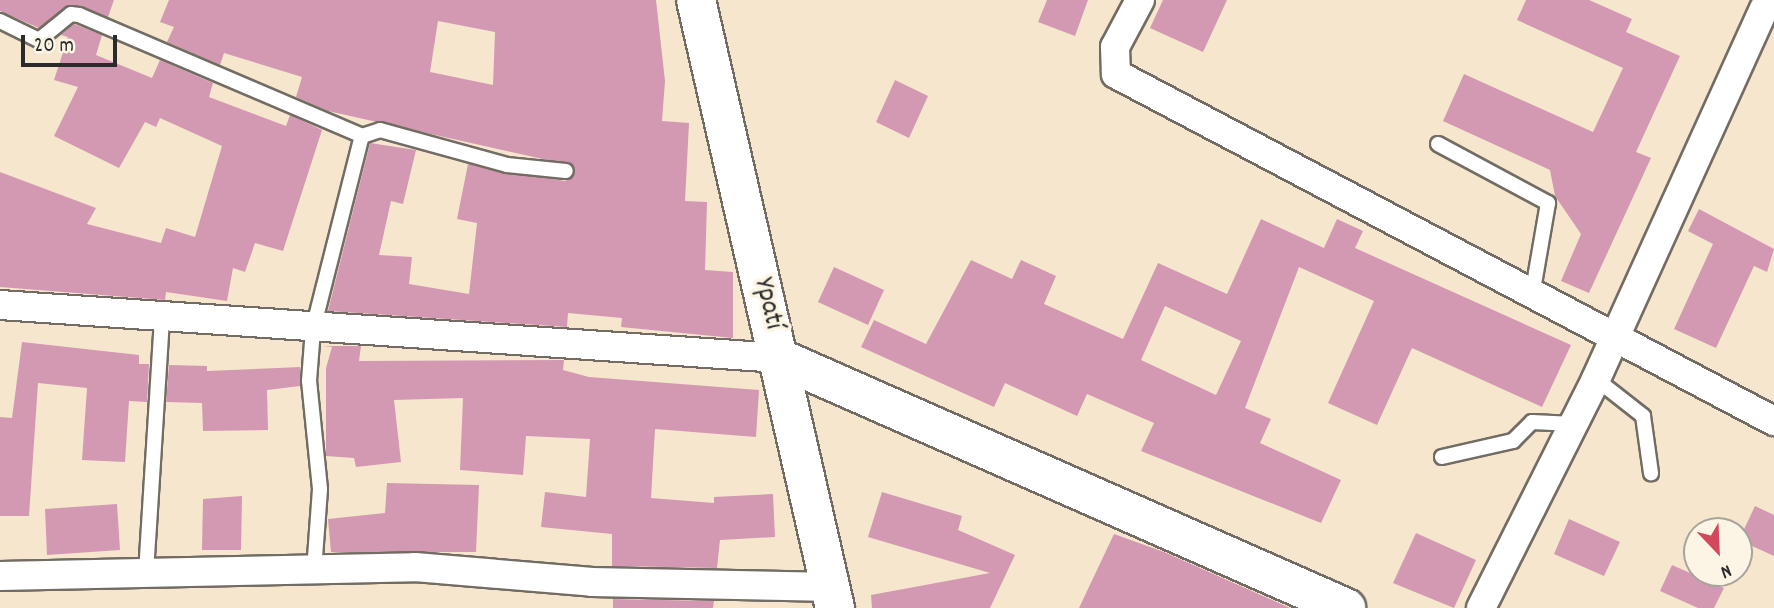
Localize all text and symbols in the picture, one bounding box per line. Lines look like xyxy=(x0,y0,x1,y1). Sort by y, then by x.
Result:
scale bar xyxy=(24,21,121,65)
text: 20 m xyxy=(34,32,74,62)
street label: Ypatí xyxy=(745,275,789,333)
north arrow xyxy=(1683,517,1753,587)
text: N xyxy=(1716,556,1735,584)

